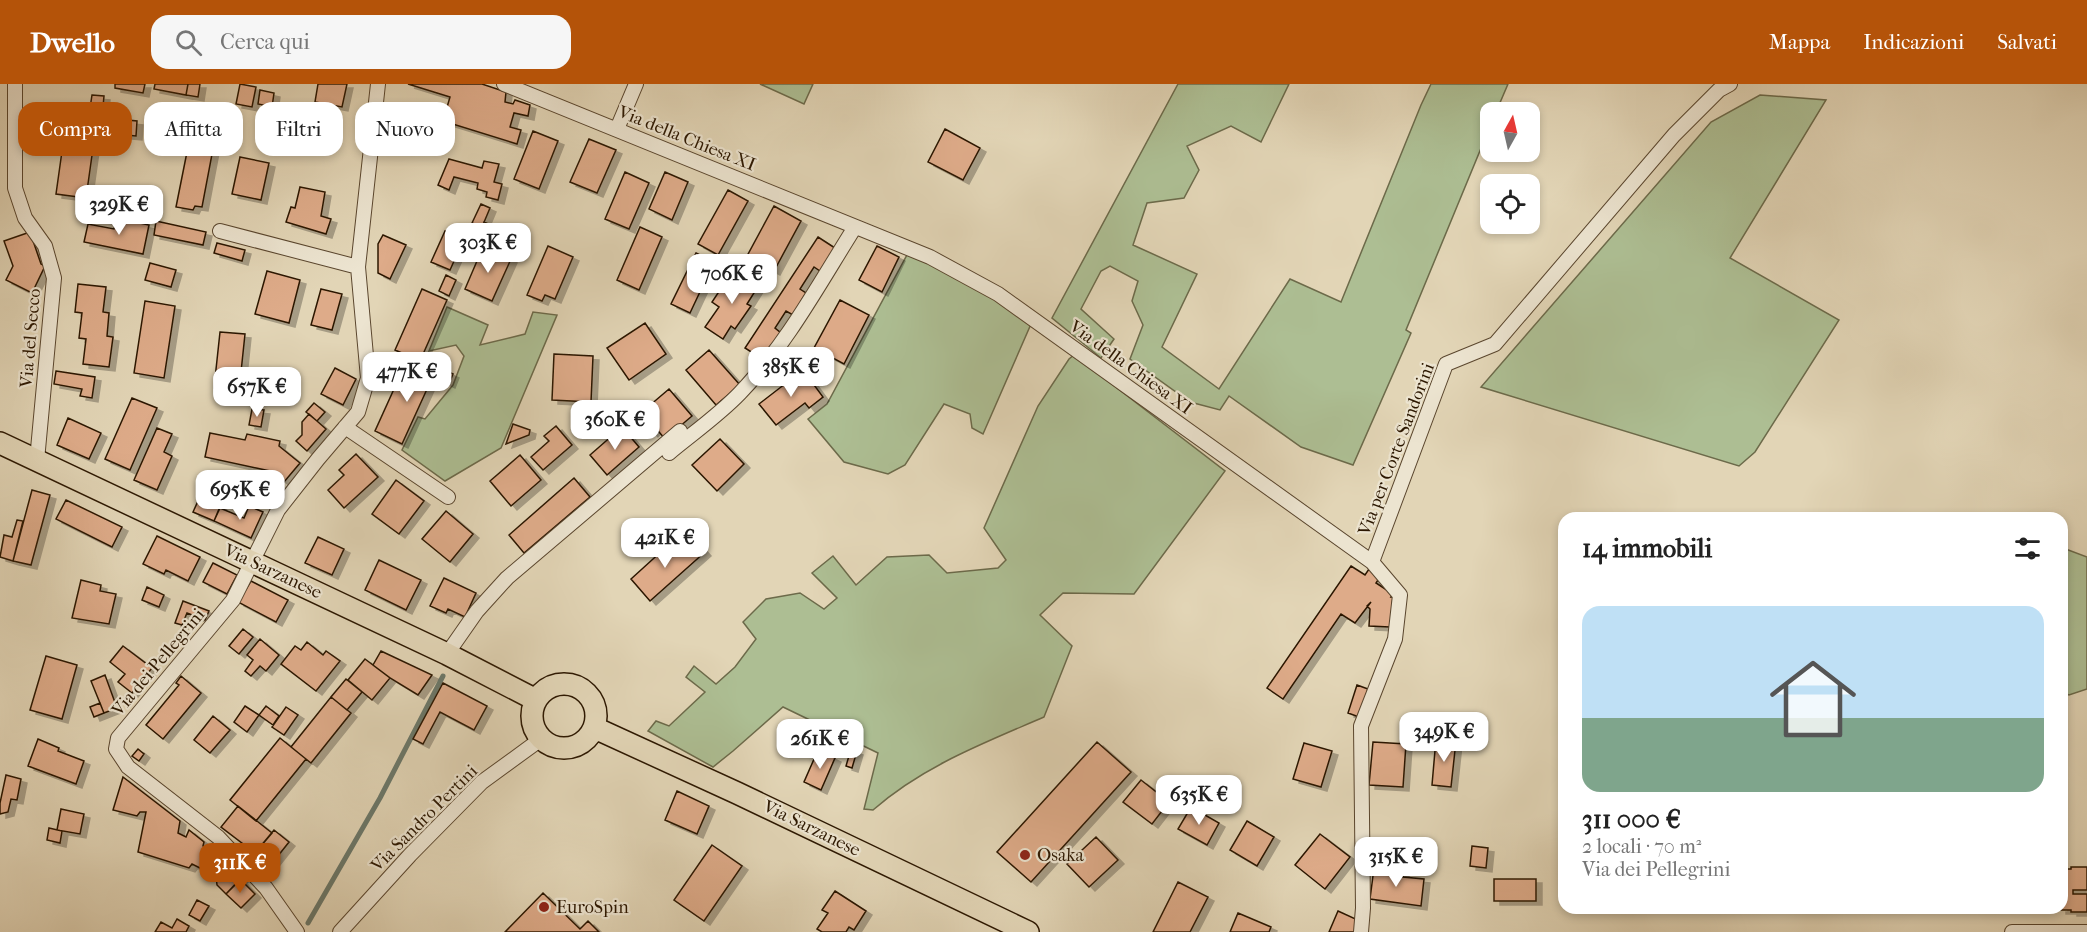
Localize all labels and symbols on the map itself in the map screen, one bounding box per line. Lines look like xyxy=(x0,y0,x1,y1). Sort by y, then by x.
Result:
street label: Via della Chiesa XI xyxy=(614,101,759,176)
north arrow xyxy=(1480,102,1540,162)
pin: 329K € xyxy=(70,185,168,236)
pin: 303K € xyxy=(439,223,537,274)
pin: 706K € xyxy=(683,254,781,305)
street label: Via del Secco xyxy=(16,287,45,390)
street label: Via della Chiesa XI xyxy=(1065,315,1196,419)
pin: 385K € xyxy=(742,347,840,398)
pin: 477K € xyxy=(358,352,456,403)
street label: Via per Corte Sandorini xyxy=(1354,359,1439,539)
pin: 657K € xyxy=(208,367,306,418)
pin: 360K € xyxy=(566,400,664,451)
pin: 695K € xyxy=(191,470,289,521)
pin: 421K € xyxy=(616,518,714,569)
street label: Via Sarzanese xyxy=(220,539,325,603)
street label: Via dei Pellegrini xyxy=(107,604,210,721)
pin: 349K € xyxy=(1395,712,1493,763)
pin: 261K € xyxy=(771,719,869,770)
street label: Via Sandro Pertini xyxy=(366,760,483,877)
pin: 635K € xyxy=(1150,775,1248,826)
street label: Via Sarzanese xyxy=(759,795,864,861)
pin: 315K € xyxy=(1347,837,1445,888)
pin: 311K € xyxy=(191,843,289,894)
place label: Osaka xyxy=(1037,845,1084,866)
marker: Osaka xyxy=(1018,848,1032,862)
place label: EuroSpin xyxy=(556,897,629,918)
marker: EuroSpin xyxy=(537,900,551,914)

